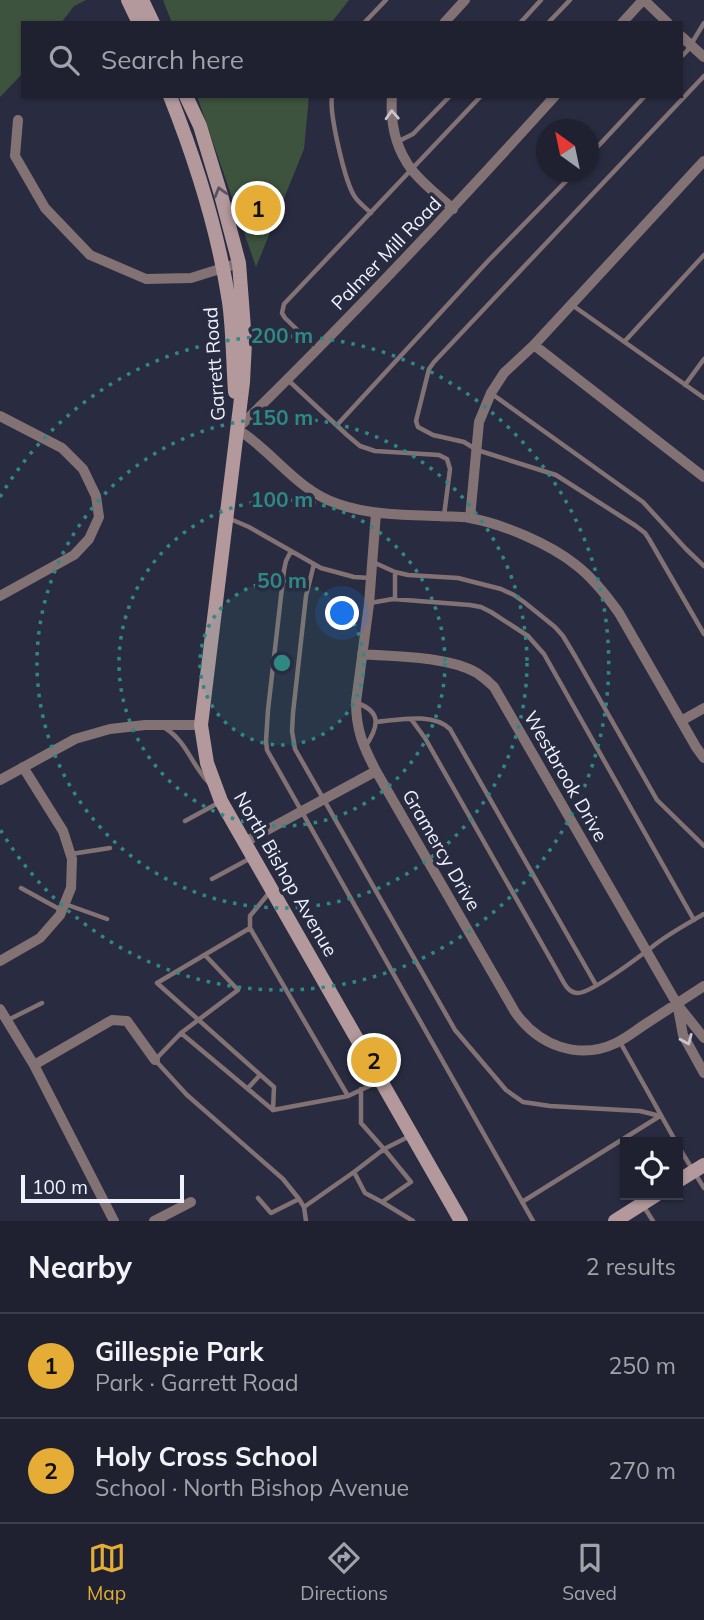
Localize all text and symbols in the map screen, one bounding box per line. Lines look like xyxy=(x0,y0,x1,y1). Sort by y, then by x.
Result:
search box xyxy=(21,21,683,98)
icon: search xyxy=(45,41,83,79)
text: Search here xyxy=(101,43,244,76)
one-way arrow xyxy=(385,109,400,120)
north arrow xyxy=(536,119,599,182)
pin: 1 xyxy=(235,182,281,234)
one-way arrow xyxy=(214,187,229,199)
street label: Palmer Mill Road xyxy=(326,191,446,315)
street label: Garrett Road xyxy=(198,306,230,422)
text: 200 m xyxy=(251,322,313,348)
text: 150 m xyxy=(251,404,313,430)
text: 100 m xyxy=(251,486,313,512)
text: 50 m xyxy=(257,567,307,593)
your location xyxy=(325,596,359,630)
centre of rings xyxy=(270,651,294,675)
street label: Westbrook Drive xyxy=(519,706,613,846)
street label: Gramercy Drive xyxy=(398,785,486,915)
street label: North Bishop Avenue xyxy=(229,787,343,961)
one-way arrow xyxy=(679,1033,693,1045)
pin: 2 xyxy=(351,1034,397,1086)
map controls xyxy=(620,1137,683,1200)
button: locate xyxy=(620,1137,683,1200)
scale bar xyxy=(21,1172,184,1204)
text: 100 m xyxy=(32,1175,88,1199)
text: Nearby xyxy=(28,1248,132,1286)
text: 2 results xyxy=(586,1252,676,1281)
text: Gillespie Park xyxy=(95,1335,264,1368)
text: 1 xyxy=(44,1351,58,1380)
text: 250 m xyxy=(608,1351,676,1380)
text: Park · Garrett Road xyxy=(95,1368,299,1397)
text: Holy Cross School xyxy=(95,1440,318,1473)
text: 2 xyxy=(44,1456,58,1485)
text: 270 m xyxy=(608,1456,676,1485)
text: School · North Bishop Avenue xyxy=(95,1473,409,1502)
tab: Map xyxy=(87,1539,126,1605)
tab: Directions xyxy=(300,1539,388,1605)
tab: Saved xyxy=(562,1539,617,1605)

